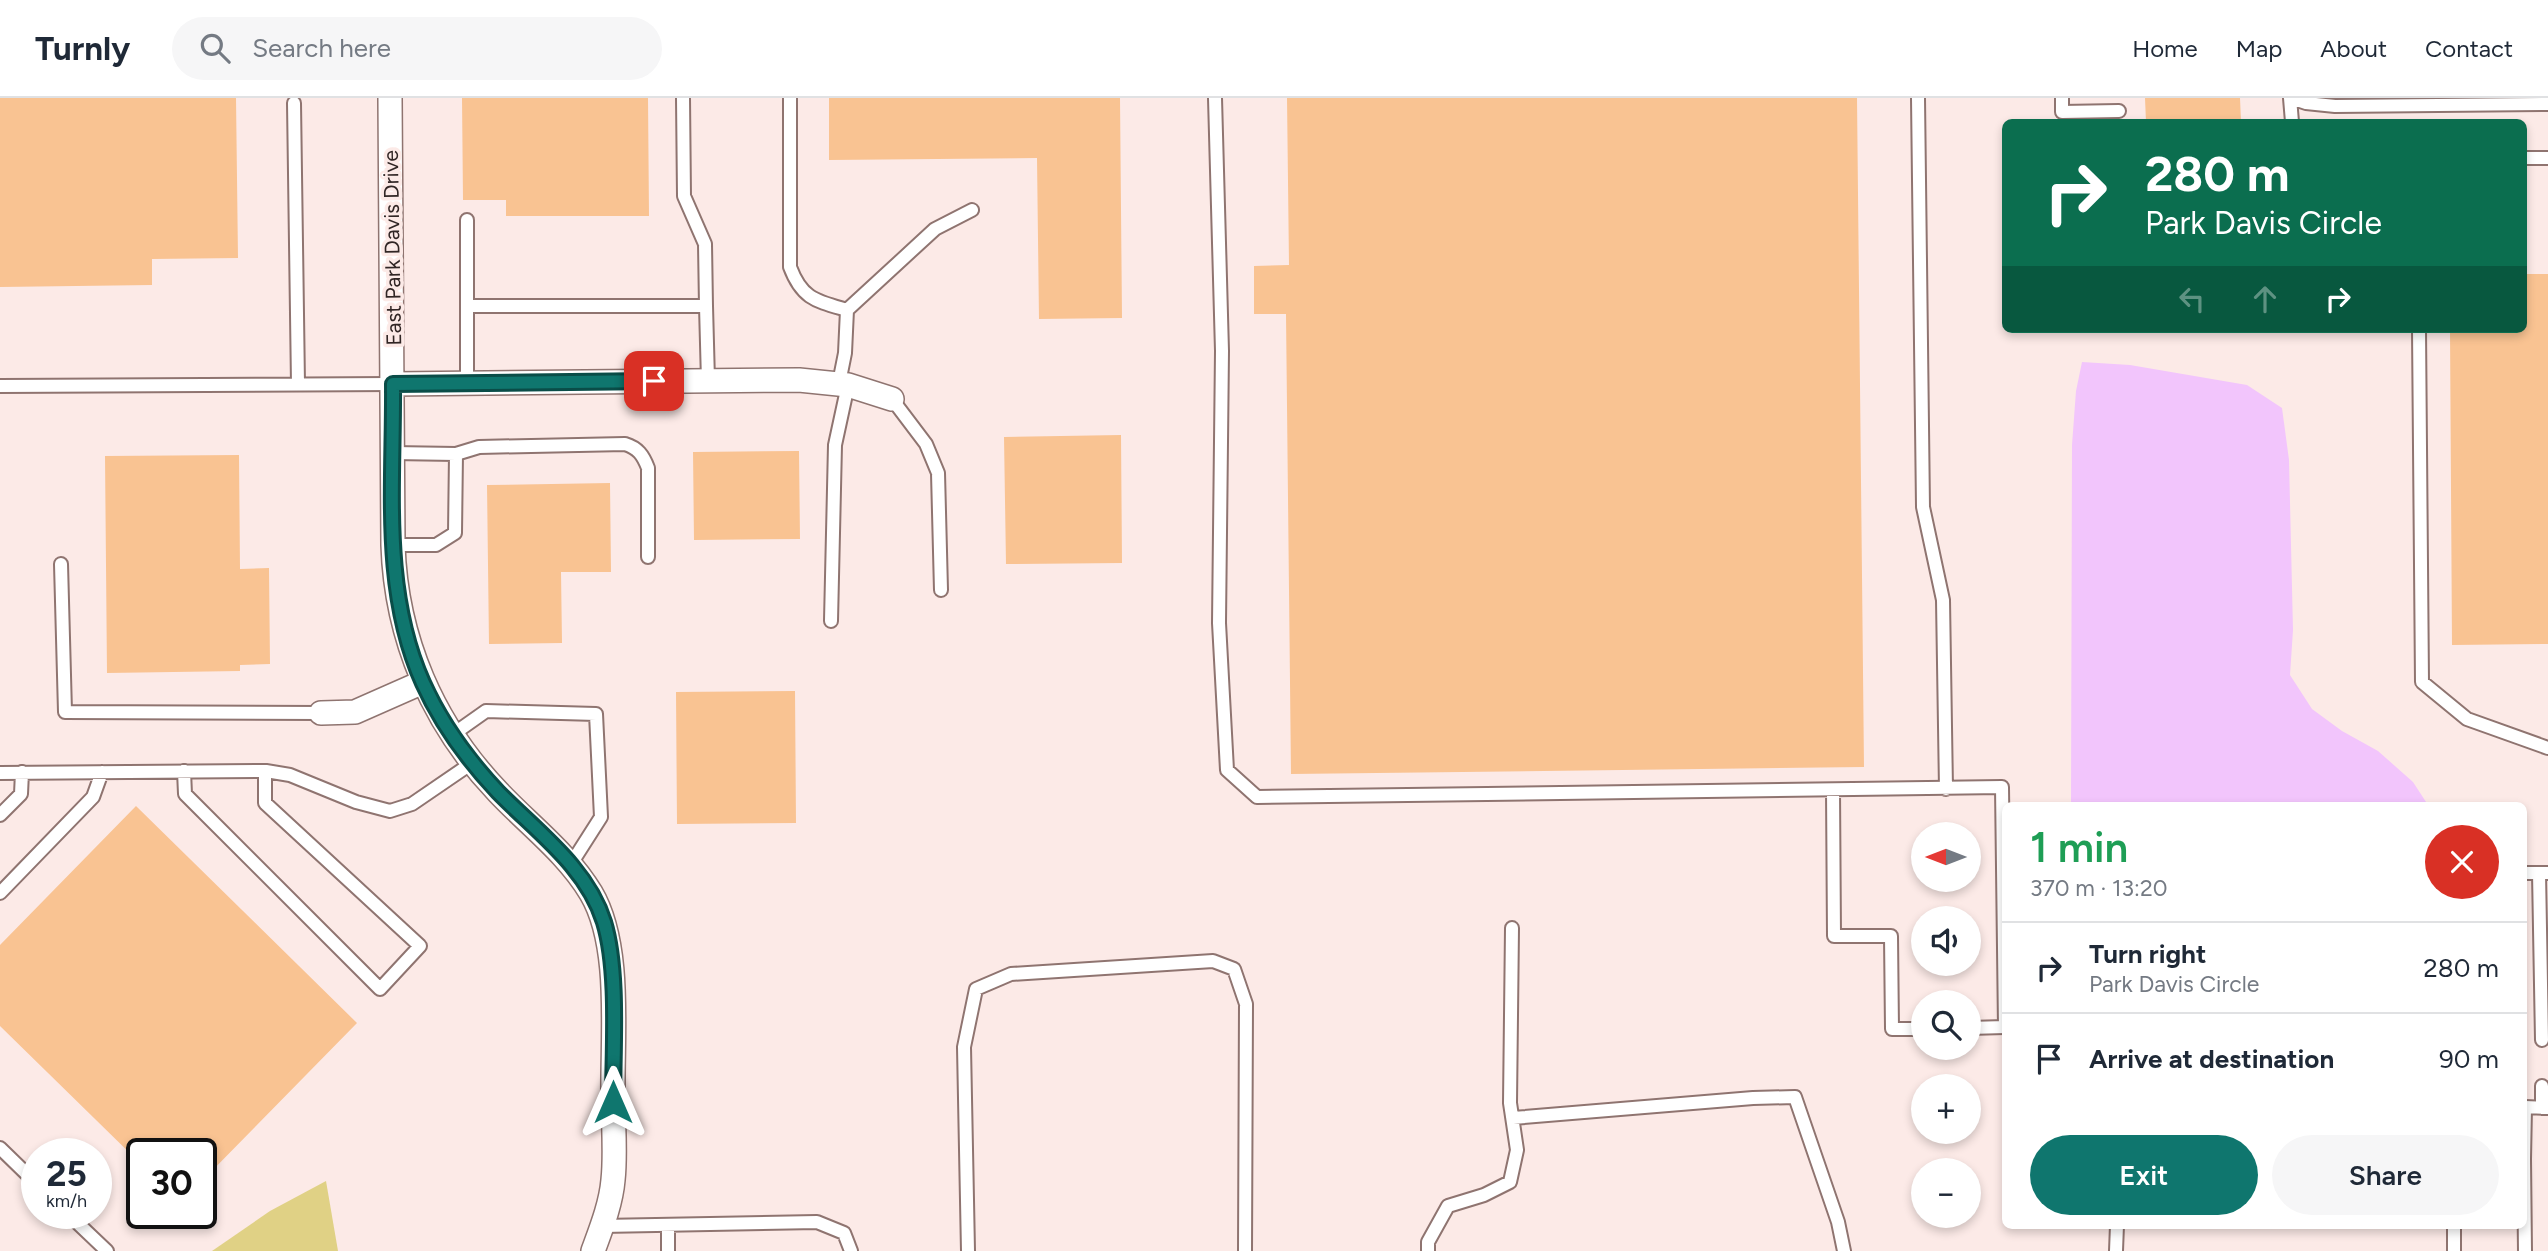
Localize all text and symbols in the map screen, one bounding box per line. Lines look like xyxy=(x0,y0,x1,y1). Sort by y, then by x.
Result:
search box xyxy=(172,17,662,80)
text: Turnly xyxy=(35,29,130,68)
icon: search xyxy=(196,29,234,67)
text: Search here xyxy=(252,32,391,64)
text: Home xyxy=(2132,34,2198,63)
text: Map xyxy=(2236,34,2282,63)
text: About xyxy=(2320,34,2387,63)
text: Contact xyxy=(2425,34,2513,63)
text: 280 m xyxy=(2145,144,2290,203)
icon: right xyxy=(2030,147,2121,238)
street label: East Park Davis Drive xyxy=(378,150,406,346)
text: Park Davis Circle xyxy=(2145,204,2382,242)
icon: left xyxy=(2173,280,2211,318)
icon: ahead xyxy=(2246,280,2284,318)
icon: right xyxy=(2319,280,2357,318)
pin xyxy=(624,351,684,411)
icon: arrive xyxy=(635,362,673,400)
north arrow xyxy=(1911,822,1981,892)
map controls xyxy=(1911,822,1981,1228)
text: 1 min xyxy=(2030,822,2128,873)
button: close xyxy=(2425,825,2499,899)
text: 370 m · 13:20 xyxy=(2030,874,2168,902)
button: sound xyxy=(1911,906,1981,976)
text: Turn right xyxy=(2089,938,2206,970)
icon: right xyxy=(2030,949,2068,987)
text: 280 m xyxy=(2423,952,2499,984)
text: Park Davis Circle xyxy=(2089,970,2259,998)
button: search xyxy=(1911,990,1981,1060)
icon: arrive xyxy=(2030,1040,2068,1078)
text: Arrive at destination xyxy=(2089,1043,2334,1075)
text: 90 m xyxy=(2439,1043,2499,1075)
position arrow xyxy=(576,1065,650,1139)
button: + xyxy=(1911,1074,1981,1144)
button: Exit xyxy=(2030,1135,2258,1215)
button: Share xyxy=(2272,1135,2499,1215)
speed limit sign: 30 xyxy=(126,1138,217,1229)
text: 25 xyxy=(46,1153,87,1195)
button: − xyxy=(1911,1158,1981,1228)
text: km/h xyxy=(46,1190,87,1212)

